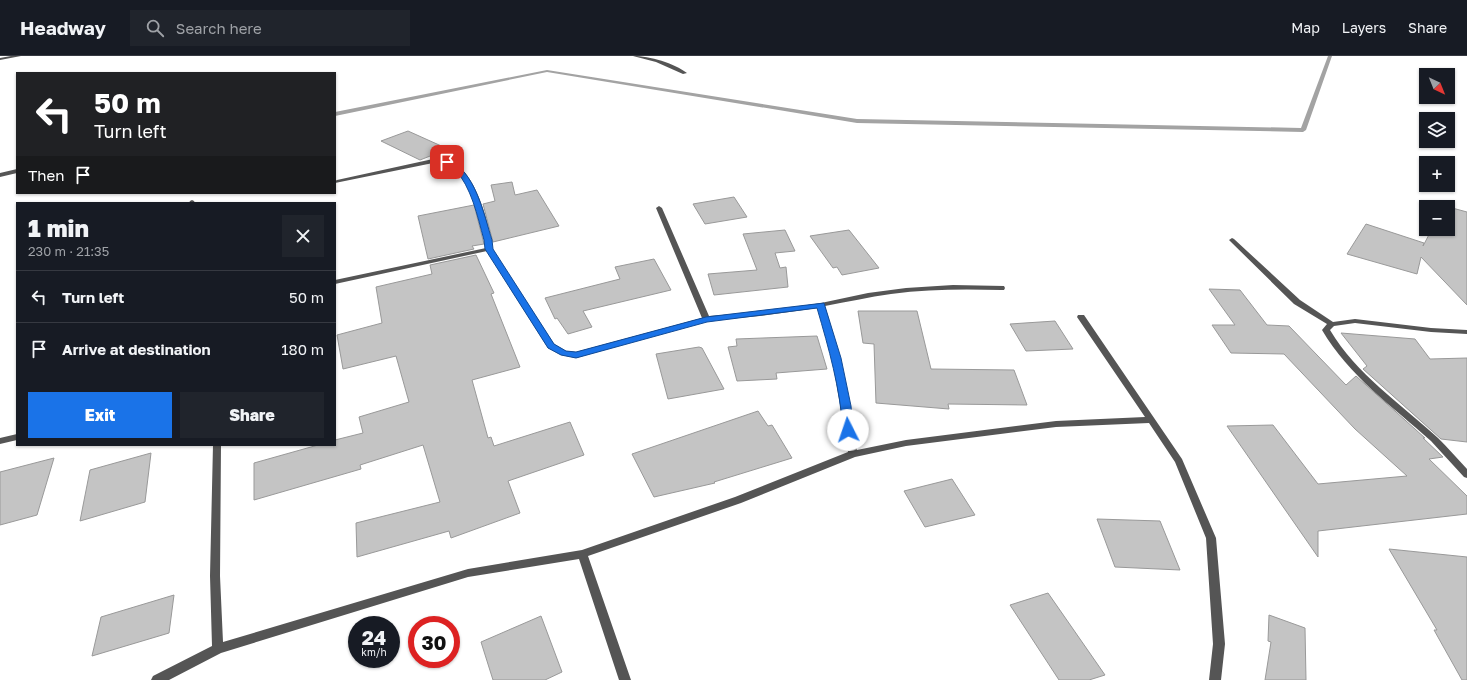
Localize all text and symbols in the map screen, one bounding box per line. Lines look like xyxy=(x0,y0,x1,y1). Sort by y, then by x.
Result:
search box xyxy=(130,10,410,46)
text: Headway xyxy=(20,16,106,39)
icon: search xyxy=(144,17,166,39)
text: Search here xyxy=(176,19,262,37)
text: Map xyxy=(1291,19,1320,36)
text: Layers xyxy=(1342,19,1386,36)
text: Share xyxy=(1408,19,1447,36)
north arrow xyxy=(1419,68,1455,104)
map controls xyxy=(1419,68,1455,236)
text: 50 m xyxy=(94,86,161,119)
icon: left xyxy=(28,88,80,140)
button: layers xyxy=(1419,112,1455,148)
text: Turn left xyxy=(94,120,167,142)
pin xyxy=(430,145,464,179)
icon: arrive xyxy=(436,151,458,173)
button: + xyxy=(1419,156,1455,192)
icon: arrive xyxy=(72,164,94,186)
text: Then xyxy=(28,166,64,184)
button: − xyxy=(1419,200,1455,236)
text: 1 min xyxy=(28,213,89,242)
button: close xyxy=(282,215,324,257)
text: 230 m · 21:35 xyxy=(28,243,109,259)
icon: left xyxy=(28,286,50,308)
text: Turn left xyxy=(62,288,124,306)
text: 50 m xyxy=(289,288,324,306)
icon: arrive xyxy=(28,338,50,360)
text: Arrive at destination xyxy=(62,340,211,358)
text: 180 m xyxy=(281,340,324,358)
button: Exit xyxy=(28,392,172,438)
button: Share xyxy=(180,392,324,438)
position arrow xyxy=(827,409,869,451)
speed limit sign: 30 xyxy=(408,616,460,668)
text: 24 xyxy=(362,625,386,649)
text: km/h xyxy=(361,646,387,658)

